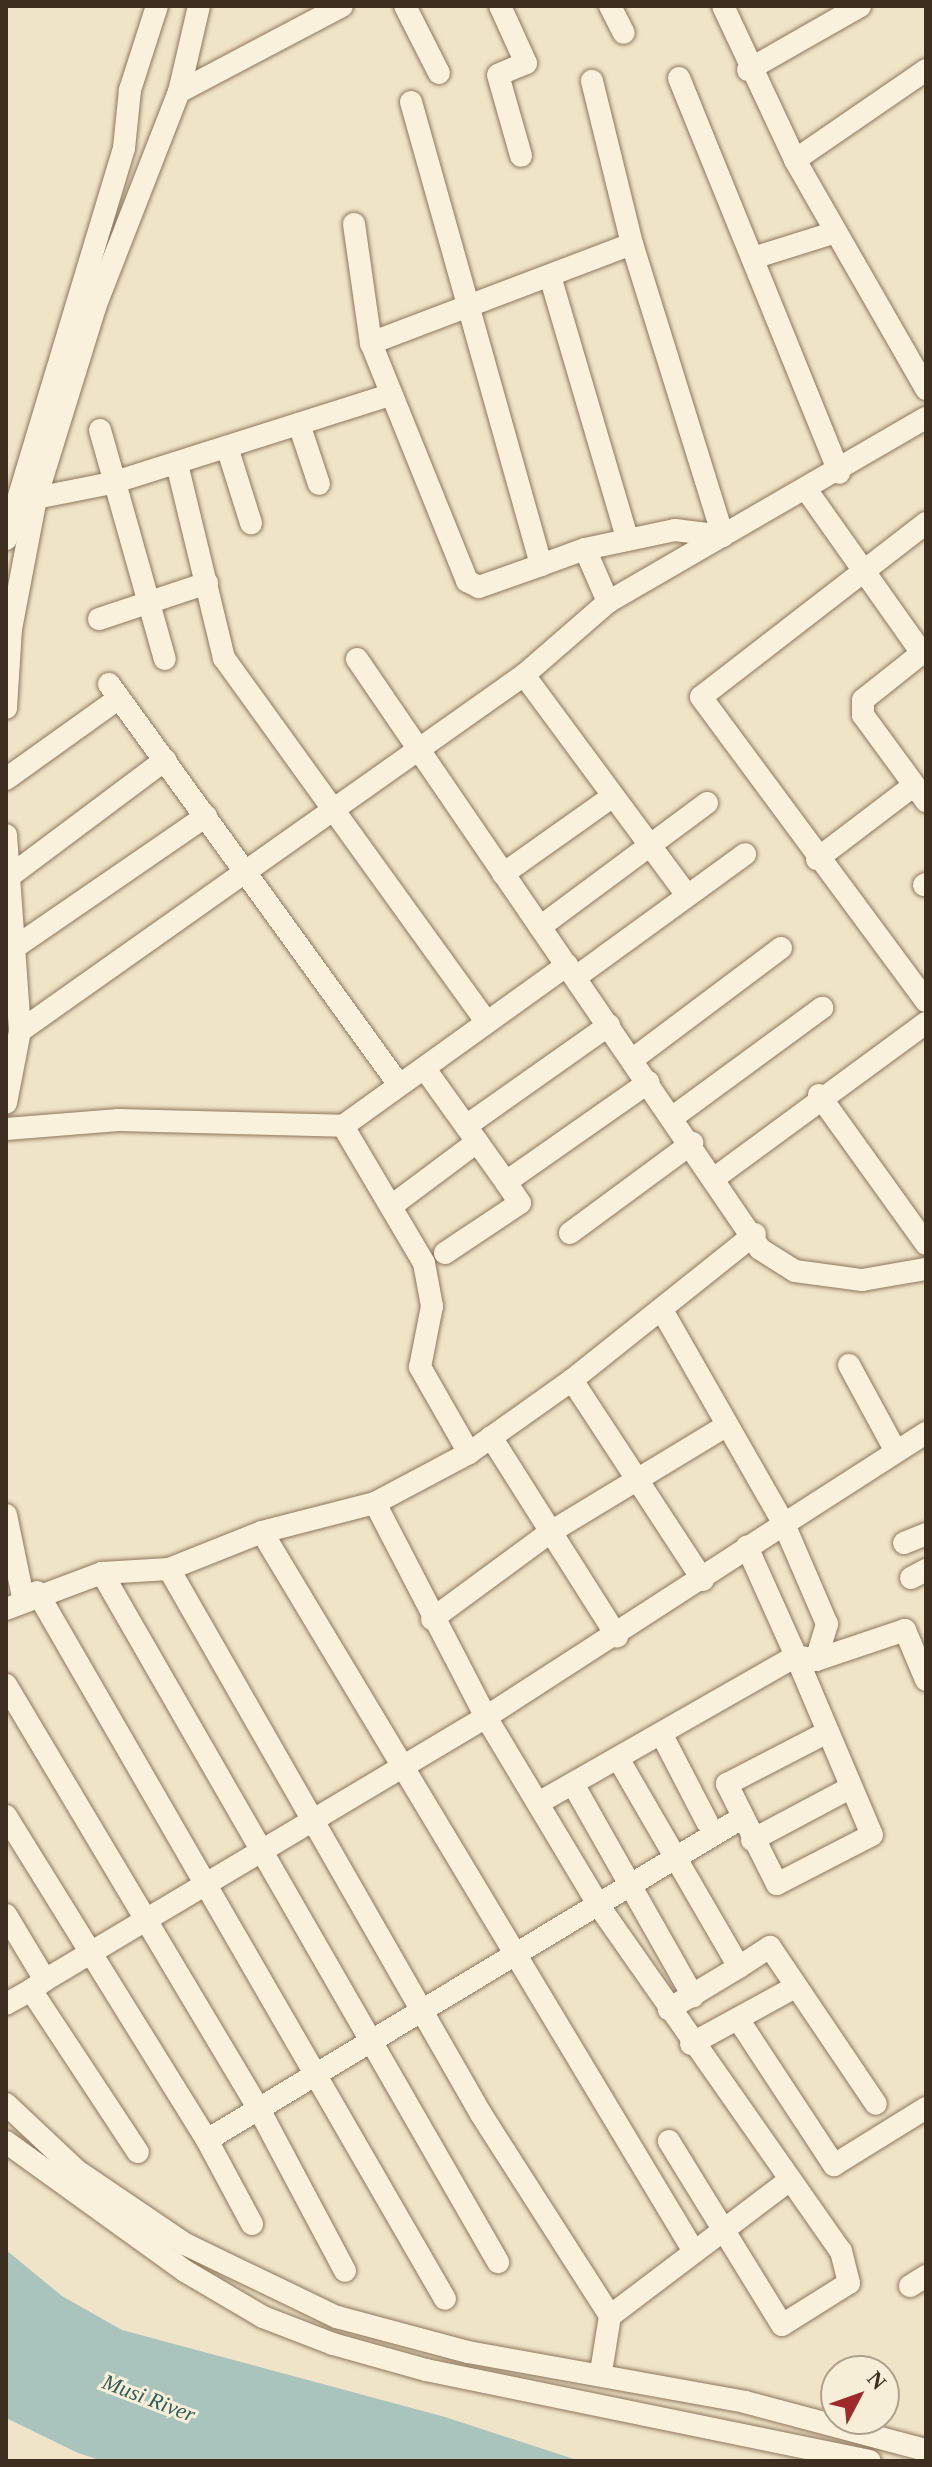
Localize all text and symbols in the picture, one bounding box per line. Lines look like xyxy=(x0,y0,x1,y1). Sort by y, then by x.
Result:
north arrow xyxy=(820,2355,900,2435)
text: N xyxy=(862,2366,892,2394)
water label: Musi River xyxy=(99,2368,199,2428)

